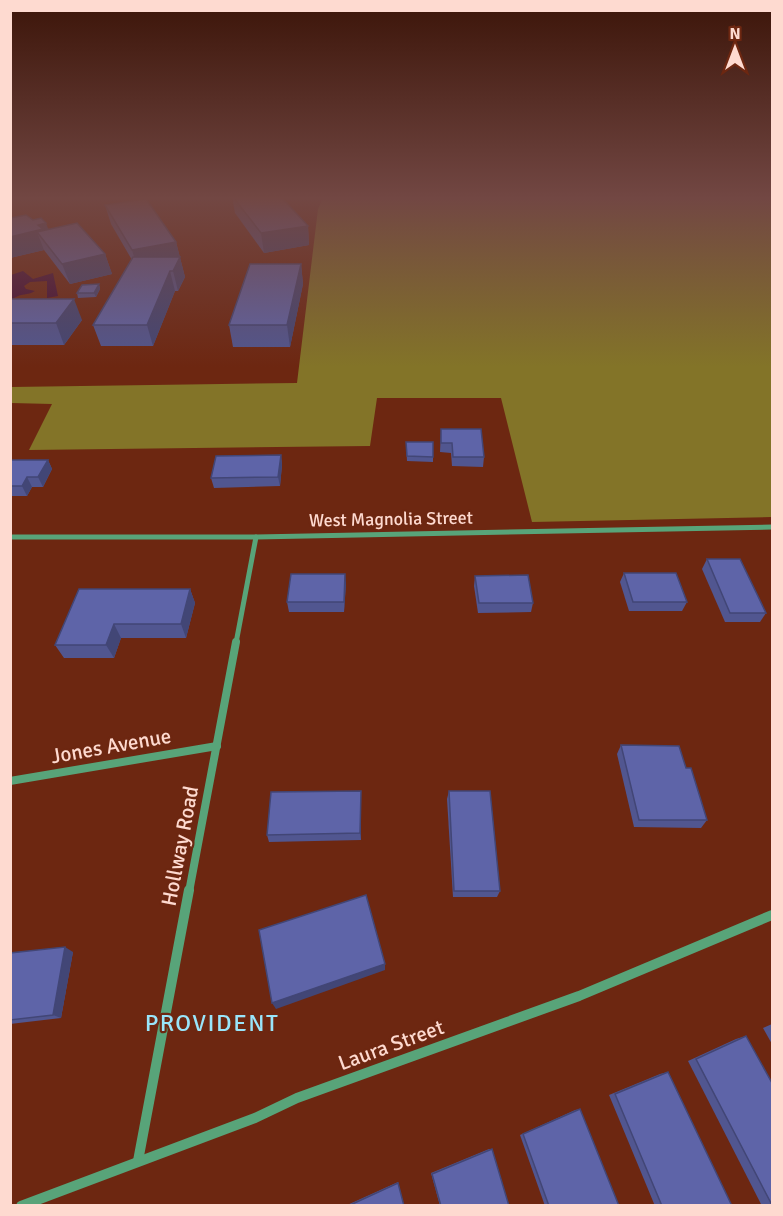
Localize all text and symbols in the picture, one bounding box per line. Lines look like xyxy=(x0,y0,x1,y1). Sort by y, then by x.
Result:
north arrow xyxy=(705,18,765,78)
text: N xyxy=(729,24,741,44)
street label: West Magnolia Street xyxy=(309,507,473,531)
street label: Jones Avenue xyxy=(49,723,173,769)
street label: Hollway Road xyxy=(156,784,204,908)
district label: PROVIDENT xyxy=(145,1008,279,1038)
street label: Laura Street xyxy=(335,1014,447,1076)

